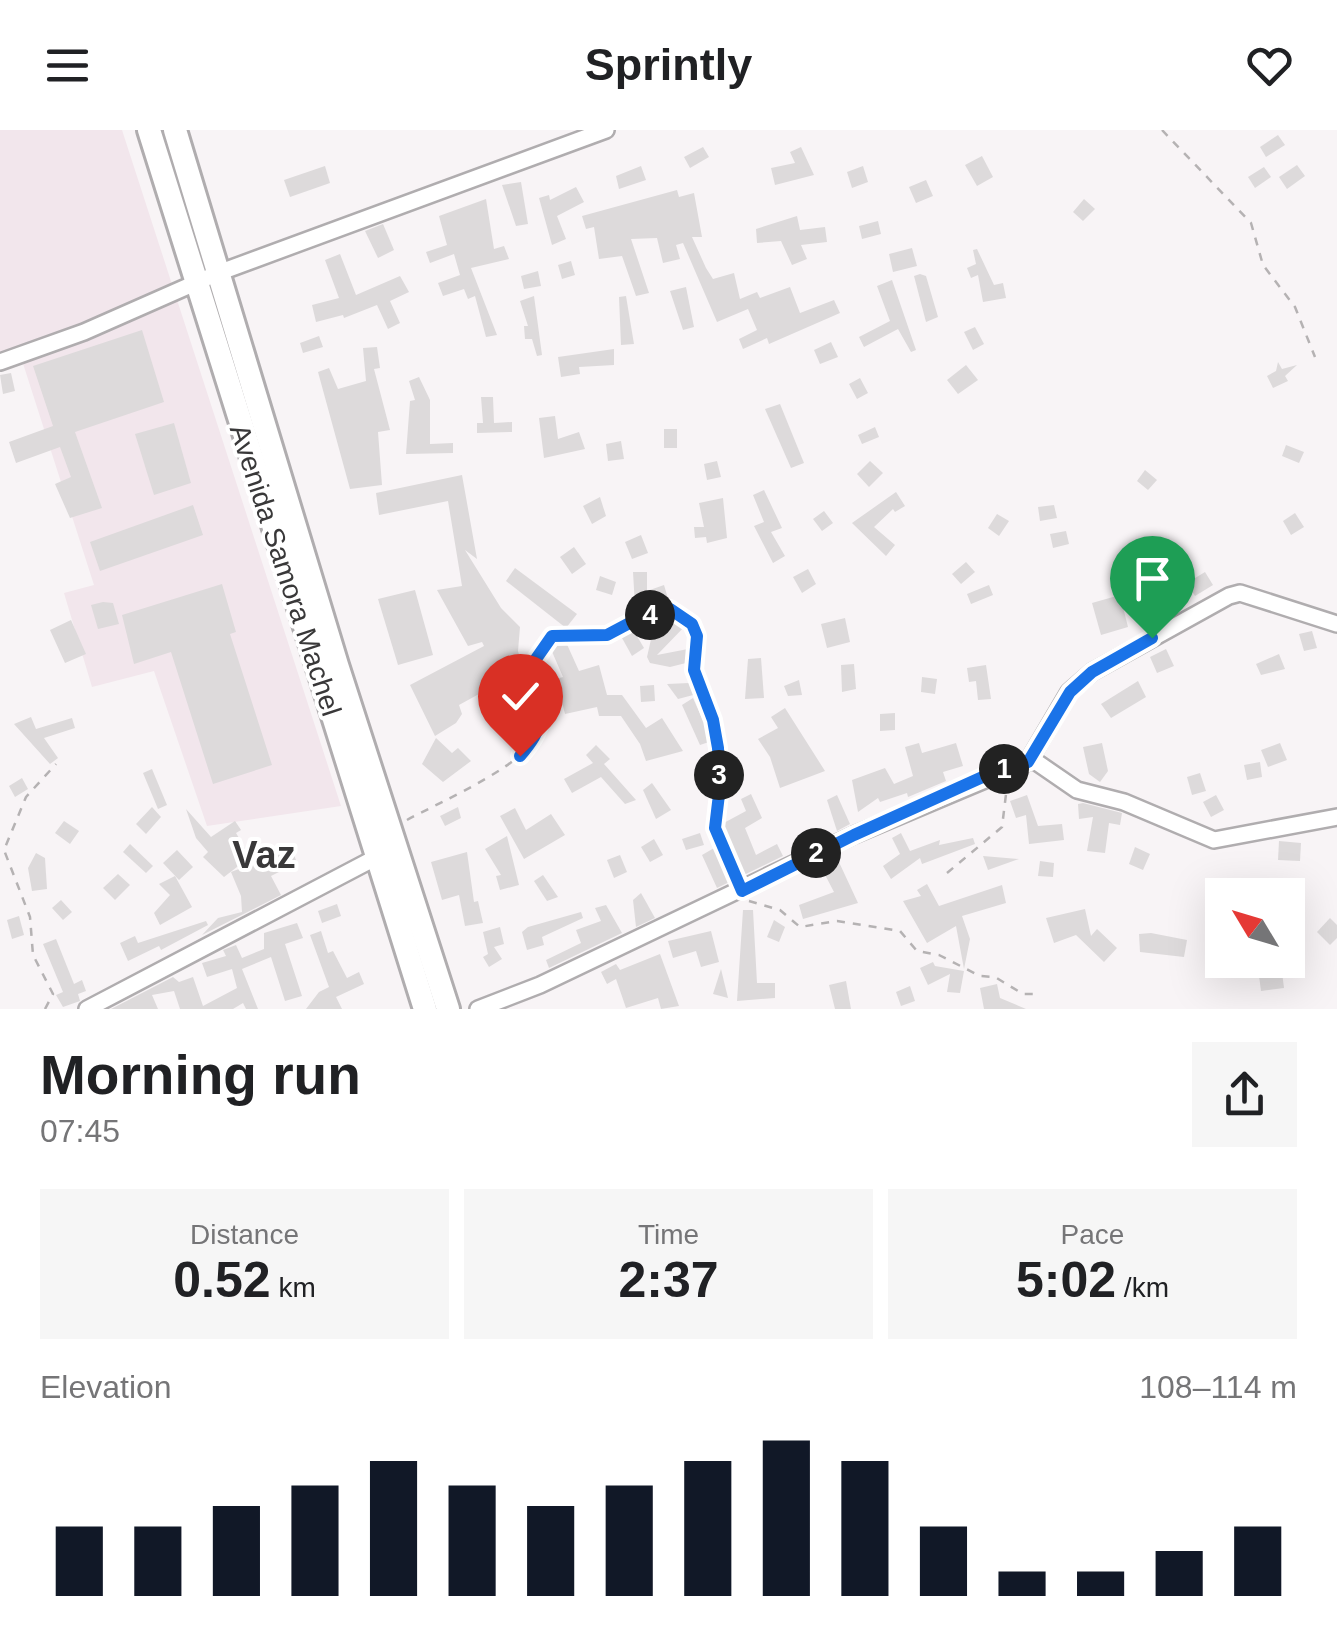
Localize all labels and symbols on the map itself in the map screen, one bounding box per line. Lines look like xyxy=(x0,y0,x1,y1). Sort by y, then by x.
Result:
street label: Avenida Samora Machel xyxy=(224,421,347,720)
pin xyxy=(1110,536,1195,639)
pin: 4 xyxy=(625,590,675,640)
pin xyxy=(478,654,563,757)
pin: 1 xyxy=(979,744,1029,794)
pin: 3 xyxy=(694,750,744,800)
pin: 2 xyxy=(791,828,841,878)
district label: Vaz xyxy=(232,834,296,876)
north arrow xyxy=(1205,878,1305,978)

